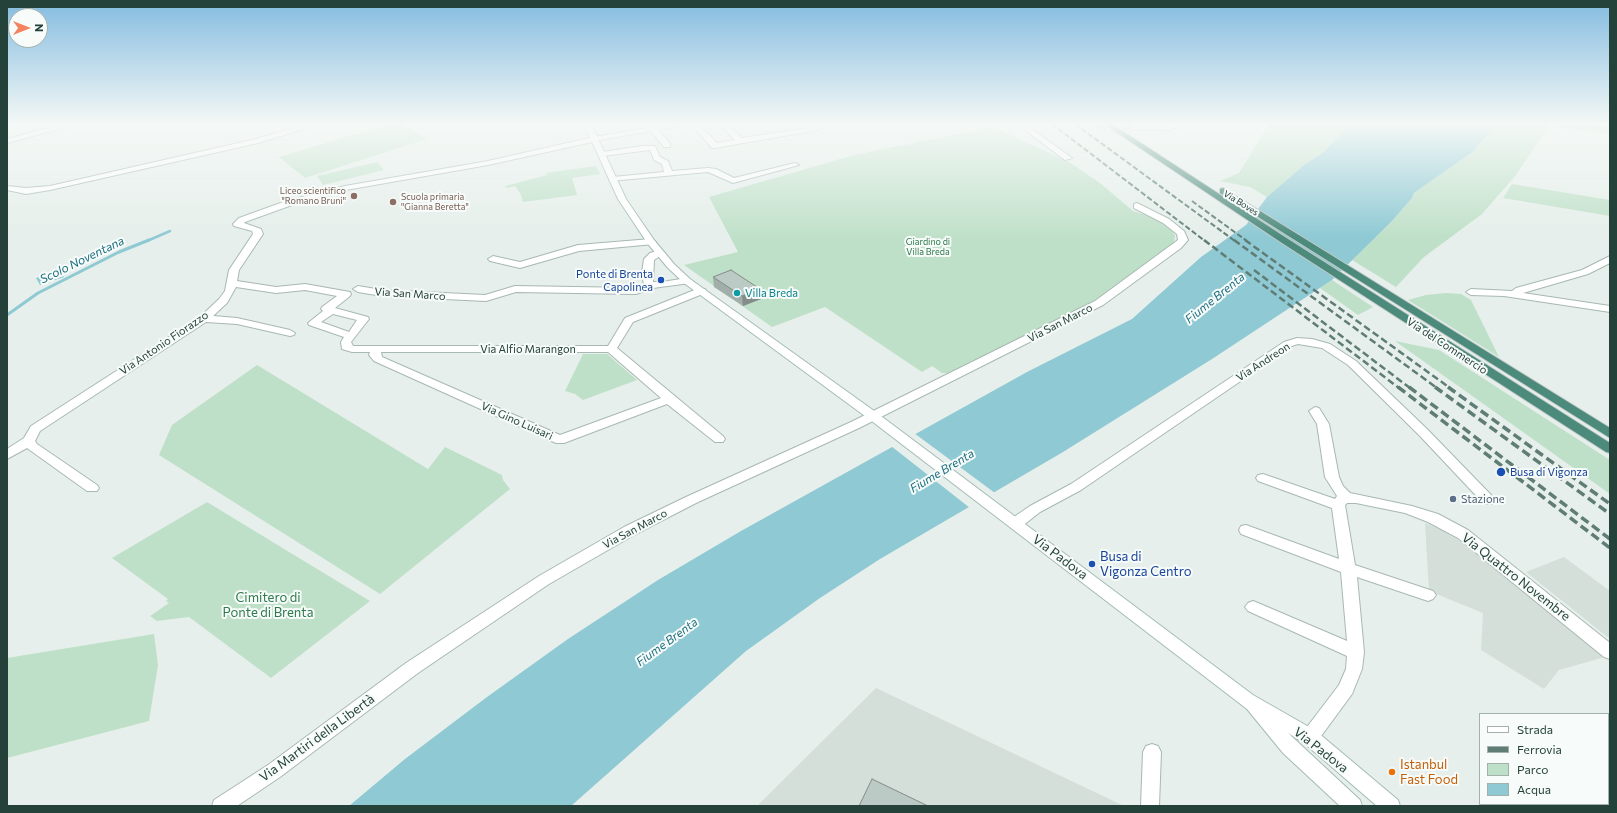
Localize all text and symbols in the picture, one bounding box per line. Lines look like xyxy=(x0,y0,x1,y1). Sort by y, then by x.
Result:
north arrow xyxy=(8,8,48,48)
text: N xyxy=(33,24,46,32)
place label: Liceo scientifico "Romano Bruni" xyxy=(280,186,346,207)
street label: Via Boves xyxy=(1221,188,1261,218)
marker: Liceo scientifico "Romano Bruni" xyxy=(349,191,359,201)
place label: Scuola primaria "Gianna Beretta" xyxy=(401,192,469,213)
marker: Scuola primaria "Gianna Beretta" xyxy=(388,197,398,207)
water label: Scolo Noventana xyxy=(37,233,127,287)
park label: Giardino di Villa Breda xyxy=(906,237,950,258)
place label: Ponte di Brenta Capolinea xyxy=(576,267,653,293)
water label: Fiume Brenta xyxy=(1182,270,1248,326)
marker: Ponte di Brenta Capolinea xyxy=(656,275,666,285)
street label: Via San Marco xyxy=(374,285,446,303)
place label: Villa Breda xyxy=(745,286,798,300)
marker: Villa Breda xyxy=(732,288,742,298)
street label: Via San Marco xyxy=(1025,301,1095,345)
street label: Via Antonio Fiorazzo xyxy=(117,308,211,378)
street label: Via del Commercio xyxy=(1404,315,1490,377)
street label: Via Andreon xyxy=(1234,340,1292,384)
street label: Via Alfio Marangon xyxy=(480,342,576,356)
street label: Via Gino Luisari xyxy=(479,399,555,443)
water label: Fiume Brenta xyxy=(907,446,977,496)
place label: Busa di Vigonza xyxy=(1510,465,1588,479)
marker: Busa di Vigonza xyxy=(1495,466,1507,478)
place label: Stazione xyxy=(1461,492,1505,506)
marker: Stazione xyxy=(1448,494,1458,504)
street label: Via San Marco xyxy=(600,506,670,552)
street label: Via Quattro Novembre xyxy=(1459,530,1573,624)
street label: Via Padova xyxy=(1029,531,1091,583)
place label: Busa di Vigonza Centro xyxy=(1100,549,1191,580)
marker: Busa di Vigonza Centro xyxy=(1087,559,1097,569)
park label: Cimitero di Ponte di Brenta xyxy=(223,590,313,621)
water label: Fiume Brenta xyxy=(633,615,701,669)
street label: Via Martiri della Libertà xyxy=(256,691,378,785)
legend xyxy=(1479,713,1609,805)
text: Strada xyxy=(1517,722,1553,736)
street label: Via Padova xyxy=(1291,724,1351,776)
text: Ferrovia xyxy=(1517,742,1562,756)
place label: Istanbul Fast Food xyxy=(1400,757,1458,788)
text: Parco xyxy=(1517,762,1549,776)
marker: Istanbul Fast Food xyxy=(1387,767,1397,777)
text: Acqua xyxy=(1517,782,1551,796)

